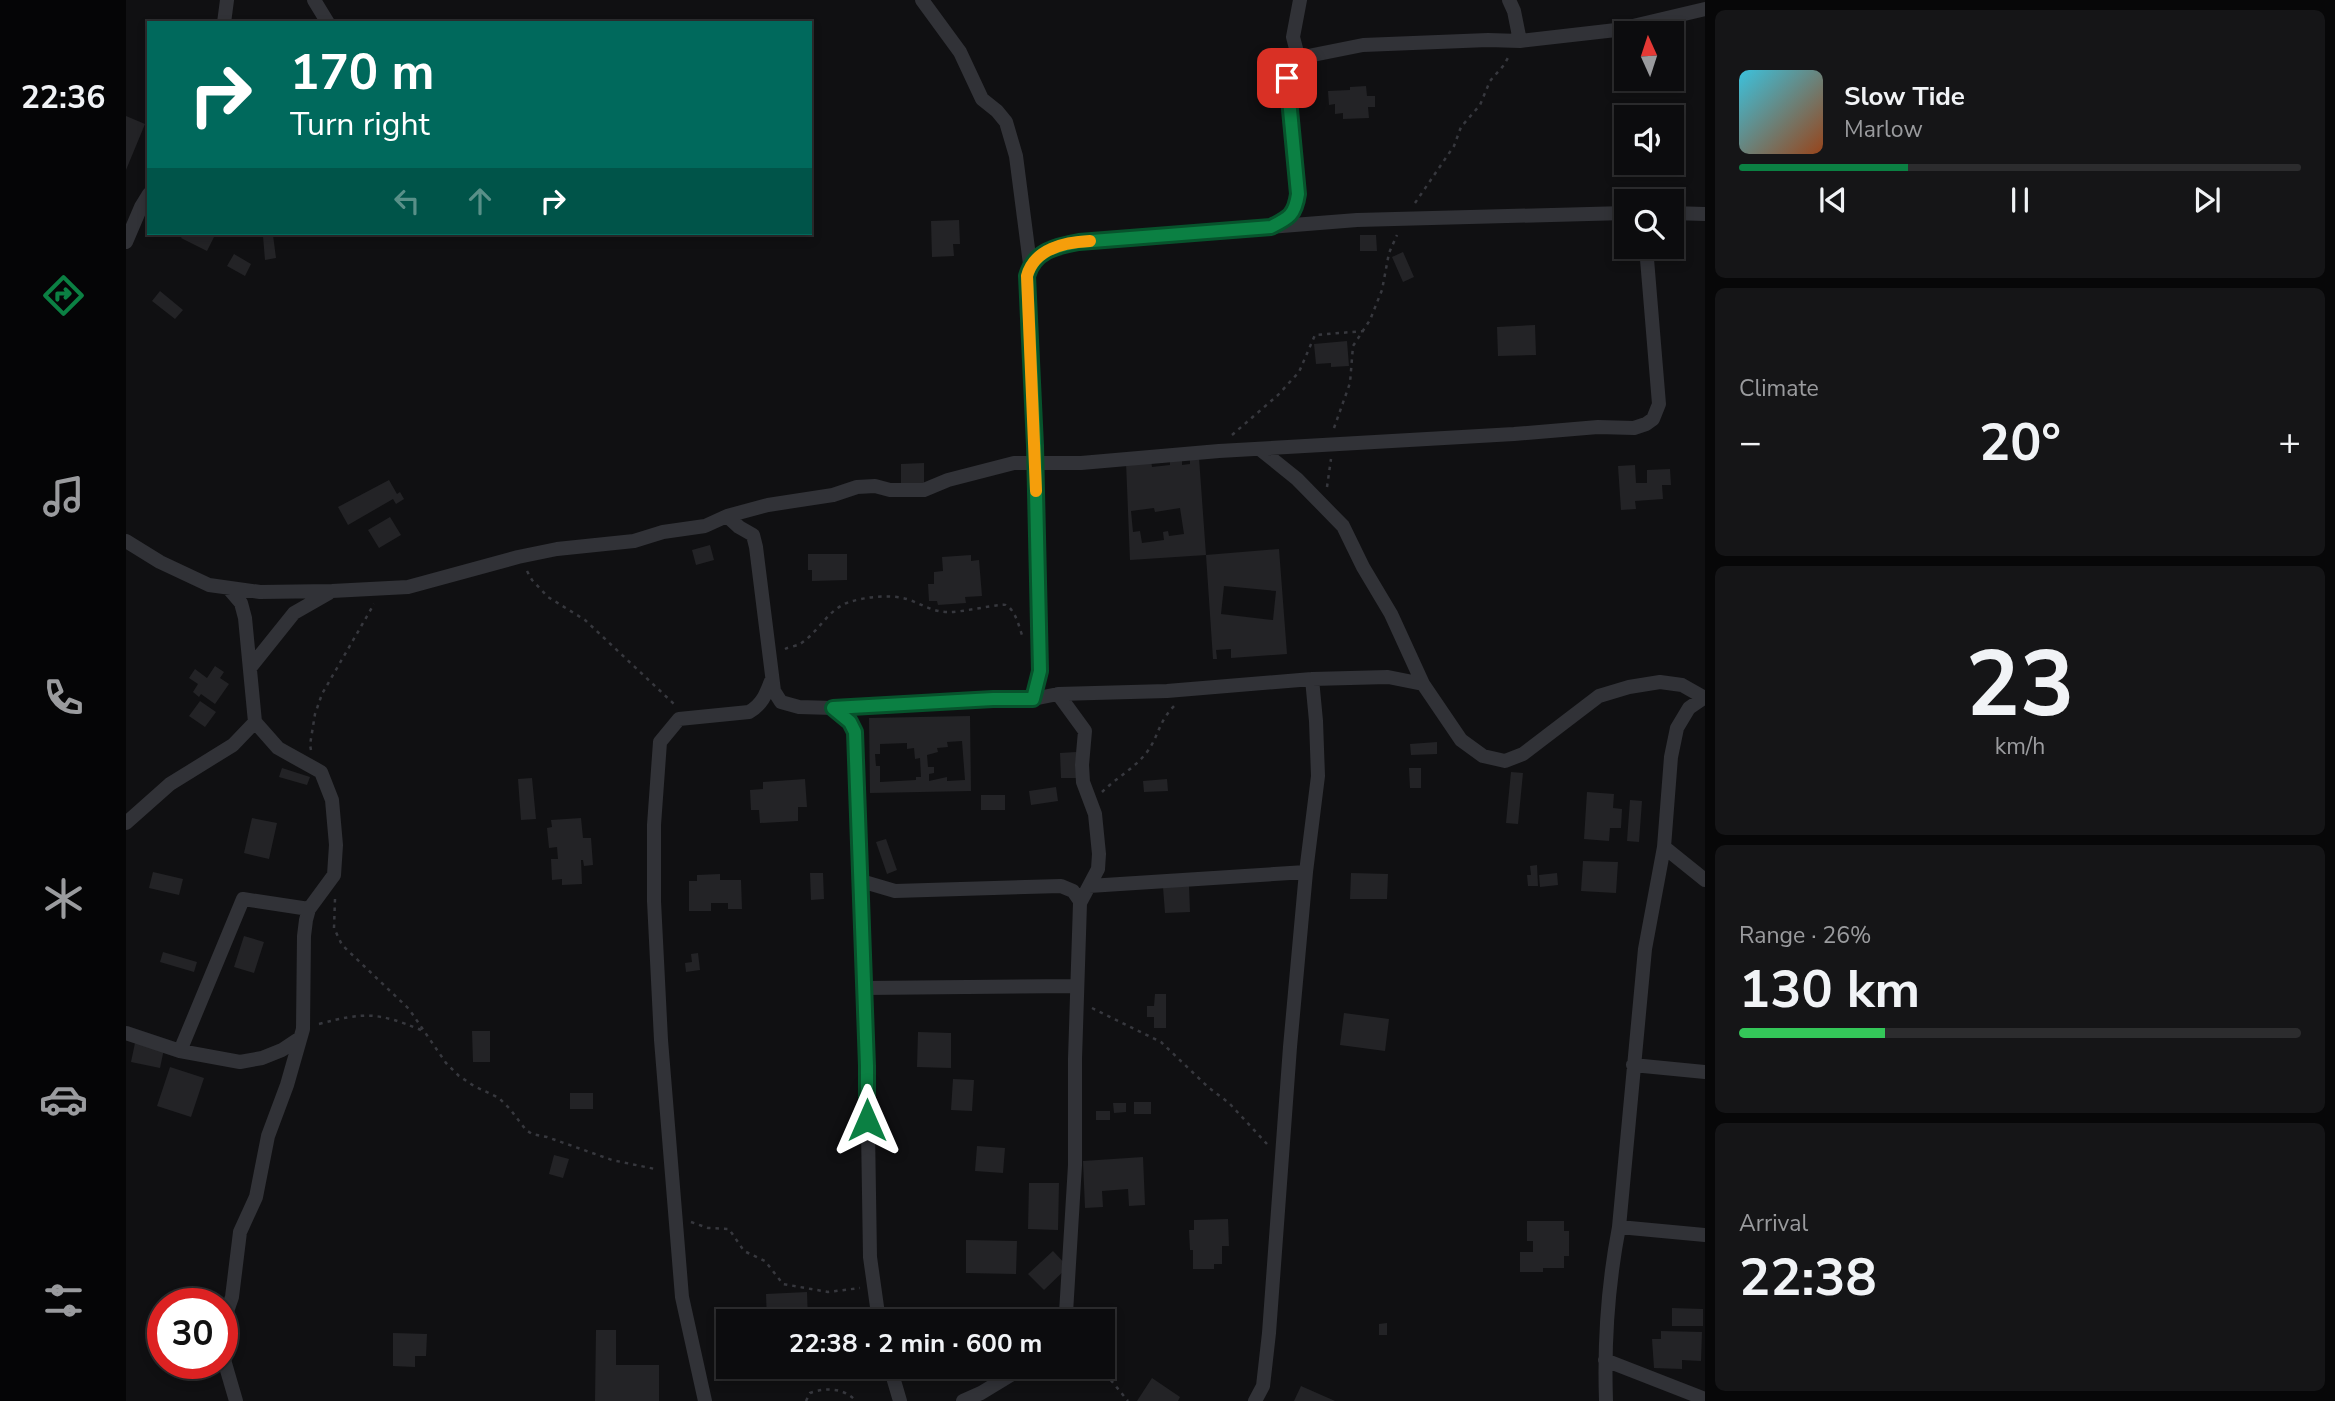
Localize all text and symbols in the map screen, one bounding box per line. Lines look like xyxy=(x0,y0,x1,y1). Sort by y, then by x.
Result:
north arrow xyxy=(1614,21,1684,91)
map controls xyxy=(1614,21,1684,259)
text: 170 m xyxy=(290,39,434,106)
pin xyxy=(1257,48,1317,108)
icon: right xyxy=(175,49,266,140)
icon: arrive xyxy=(1268,59,1306,97)
text: 22:36 xyxy=(21,76,105,119)
text: Slow Tide xyxy=(1844,79,1965,114)
text: Turn right xyxy=(290,103,430,146)
button: sound xyxy=(1614,105,1684,175)
text: Marlow xyxy=(1844,114,1923,145)
icon: previous xyxy=(1814,181,1852,219)
icon: pause xyxy=(2001,181,2039,219)
icon: next xyxy=(2188,181,2226,219)
icon: left xyxy=(388,182,426,220)
icon: ahead xyxy=(461,182,499,220)
icon: right xyxy=(534,182,572,220)
button: search xyxy=(1614,189,1684,259)
icon: directions xyxy=(39,271,88,320)
text: Climate xyxy=(1739,373,1819,404)
text: 20° xyxy=(1979,407,2061,478)
text: − xyxy=(1739,417,1762,468)
text: + xyxy=(2278,417,2301,468)
icon: music xyxy=(39,472,88,521)
text: 23 xyxy=(1965,623,2075,747)
icon: phone xyxy=(39,673,88,722)
text: km/h xyxy=(1995,731,2045,762)
icon: climate xyxy=(39,874,88,923)
text: Range · 26% xyxy=(1739,920,1871,951)
text: 130 km xyxy=(1739,954,1920,1025)
icon: car xyxy=(39,1075,88,1124)
position arrow xyxy=(830,1083,904,1157)
text: Arrival xyxy=(1739,1208,1808,1239)
text: 22:38 xyxy=(1739,1242,1877,1313)
icon: filters xyxy=(39,1276,88,1325)
speed limit sign: 30 xyxy=(147,1288,238,1379)
text: 22:38 · 2 min · 600 m xyxy=(789,1326,1042,1361)

